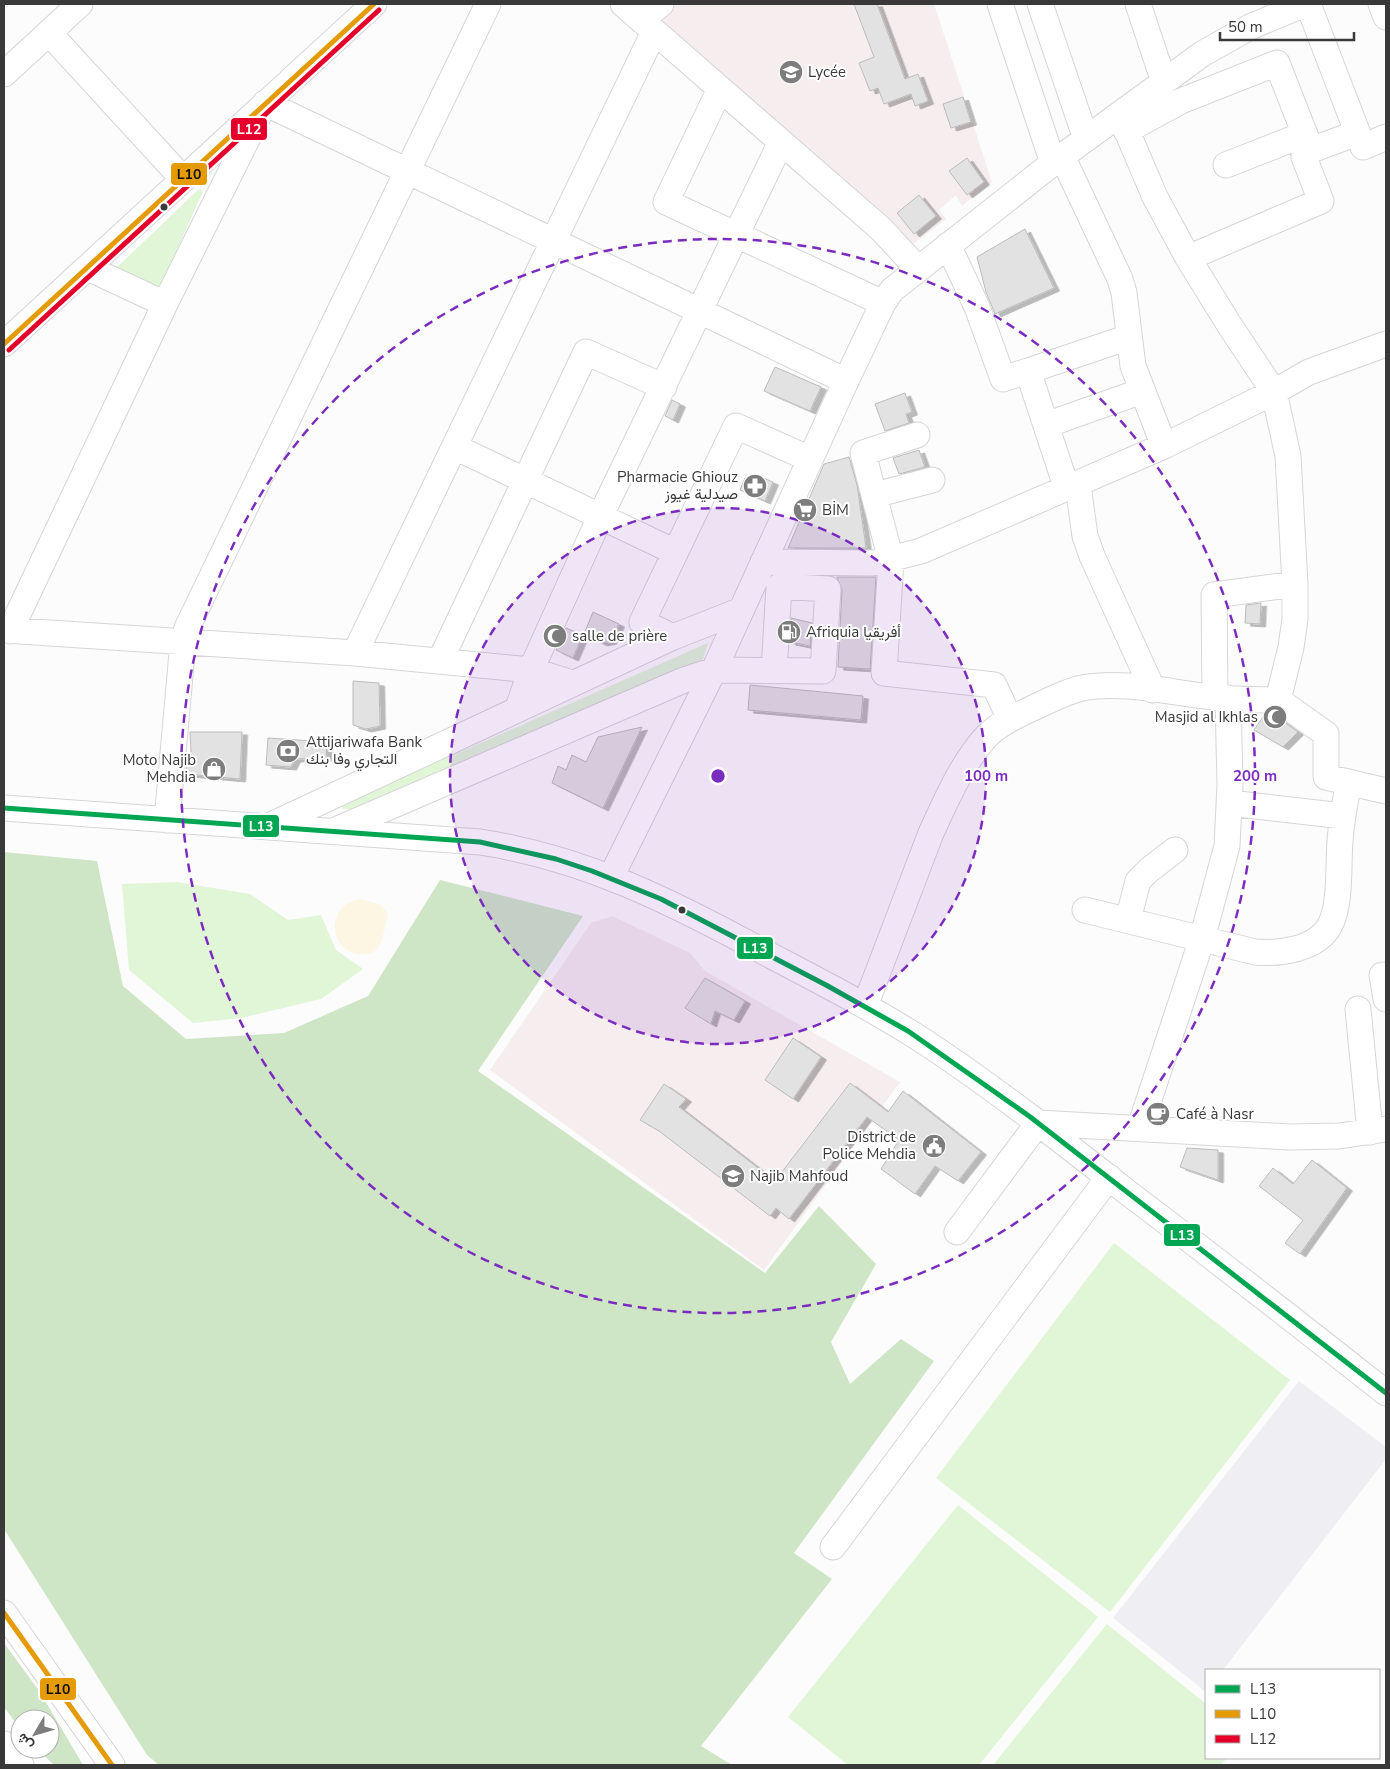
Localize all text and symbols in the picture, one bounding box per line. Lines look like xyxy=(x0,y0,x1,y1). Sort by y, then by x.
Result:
scale bar xyxy=(1220,10,1354,42)
text: 50 m xyxy=(1228,17,1263,37)
school or university icon: Lycée xyxy=(778,59,804,85)
place label: Lycée xyxy=(808,62,846,82)
line badge: L12 xyxy=(230,117,268,141)
text: L12 xyxy=(237,120,261,139)
line badge: L10 xyxy=(170,162,208,186)
text: L10 xyxy=(177,165,201,184)
unlabelled marker xyxy=(159,202,169,212)
place label: Pharmacie Ghiouz صيدلية غيوز xyxy=(617,467,738,504)
pharmacy icon: Pharmacie Ghiouz صيدلية غيوز xyxy=(742,473,768,499)
supermarket icon: BİM xyxy=(792,497,818,523)
place label: BİM xyxy=(822,500,849,520)
fuel station icon: Afriquia أفريقيا xyxy=(776,619,802,645)
place label: Afriquia أفريقيا xyxy=(806,622,901,642)
mosque icon: salle de prière xyxy=(542,623,568,649)
place label: salle de prière xyxy=(572,626,667,646)
mosque icon: Masjid al Ikhlas xyxy=(1262,704,1288,730)
place label: Masjid al Ikhlas xyxy=(1155,707,1258,727)
place label: Attijariwafa Bank التجاري وفا بنك xyxy=(306,732,423,772)
bank icon: Attijariwafa Bank التجاري وفا بنك xyxy=(275,738,301,764)
place label: Moto Najib Mehdia xyxy=(123,750,196,787)
shop icon: Moto Najib Mehdia xyxy=(201,756,227,782)
text: 100 m xyxy=(964,766,1008,786)
text: 200 m xyxy=(1233,766,1277,786)
centre of rings xyxy=(709,767,727,785)
line badge: L13 xyxy=(242,814,280,838)
text: L13 xyxy=(249,817,273,836)
unlabelled marker xyxy=(677,905,687,915)
line badge: L13 xyxy=(736,936,774,960)
text: L13 xyxy=(743,939,767,958)
cafe icon: Café à Nasr xyxy=(1145,1101,1171,1127)
place label: Café à Nasr xyxy=(1176,1104,1254,1124)
place label: District de Police Mehdia xyxy=(822,1127,916,1164)
public building icon: District de Police Mehdia xyxy=(921,1133,947,1159)
school or university icon: Najib Mahfoud xyxy=(720,1163,746,1189)
place label: Najib Mahfoud xyxy=(750,1166,848,1186)
line badge: L13 xyxy=(1163,1223,1201,1247)
text: L13 xyxy=(1170,1226,1194,1245)
legend xyxy=(1205,1669,1380,1759)
line badge: L10 xyxy=(39,1677,77,1701)
text: L13 xyxy=(1250,1679,1276,1699)
text: L10 xyxy=(46,1680,70,1699)
text: L10 xyxy=(1250,1704,1276,1724)
north arrow xyxy=(10,1709,60,1759)
text: ش xyxy=(12,1729,38,1754)
text: L12 xyxy=(1250,1729,1276,1749)

